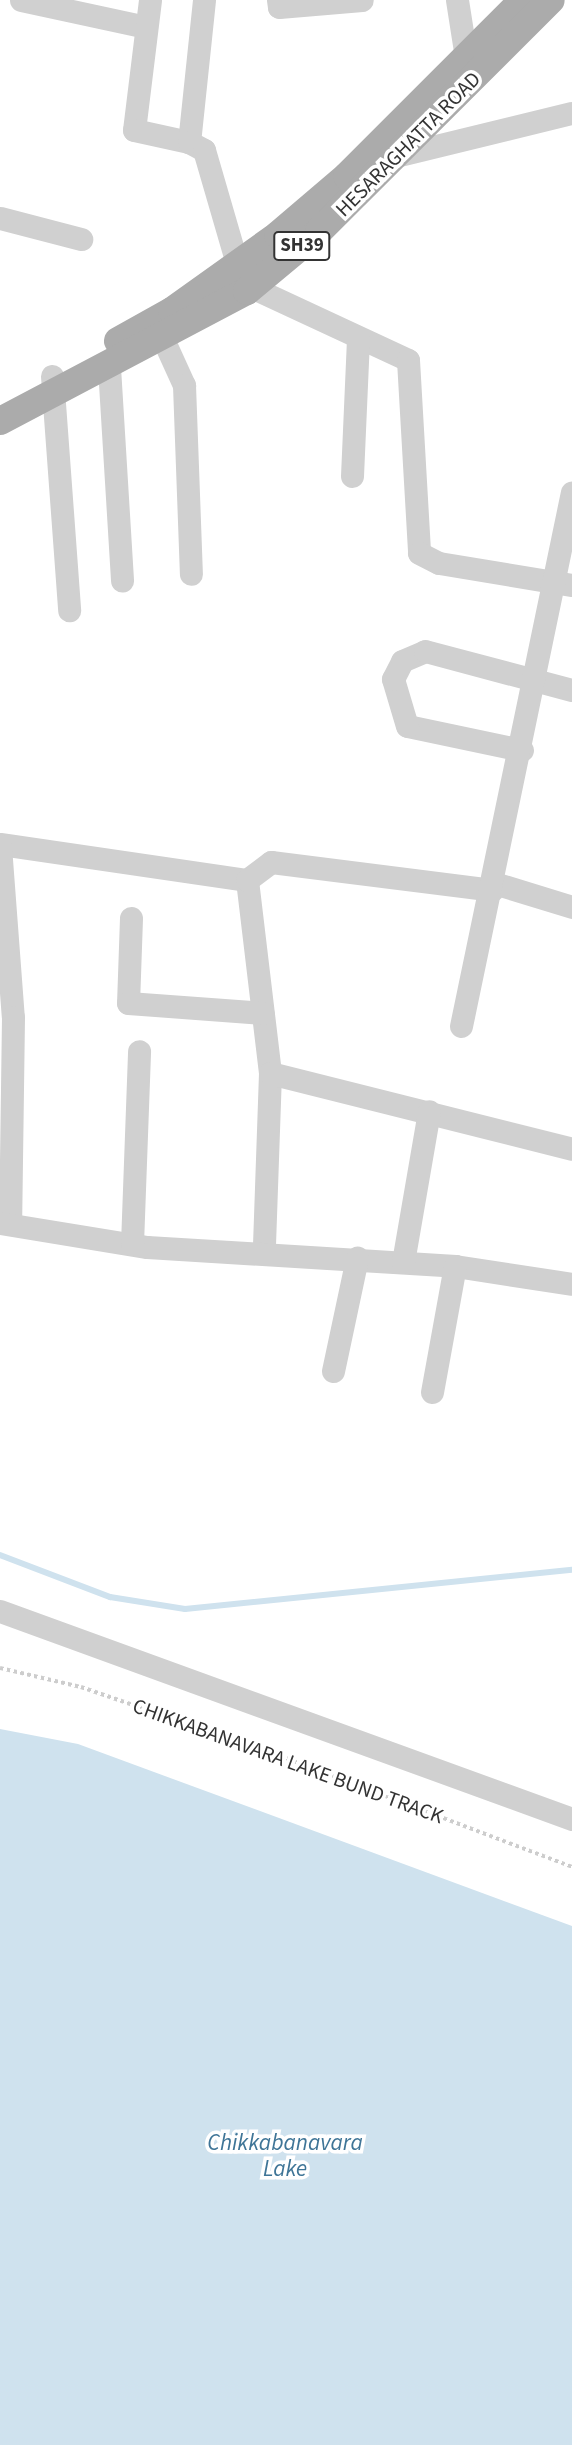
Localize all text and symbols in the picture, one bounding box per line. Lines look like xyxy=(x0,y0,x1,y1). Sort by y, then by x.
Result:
street label: HESARAGHATTA ROAD xyxy=(330,66,486,222)
road number: SH39 xyxy=(272,230,332,262)
street label: CHIKKABANAVARA LAKE BUND TRACK xyxy=(129,1693,447,1829)
water label: Chikkabanavara Lake xyxy=(207,2129,363,2183)

